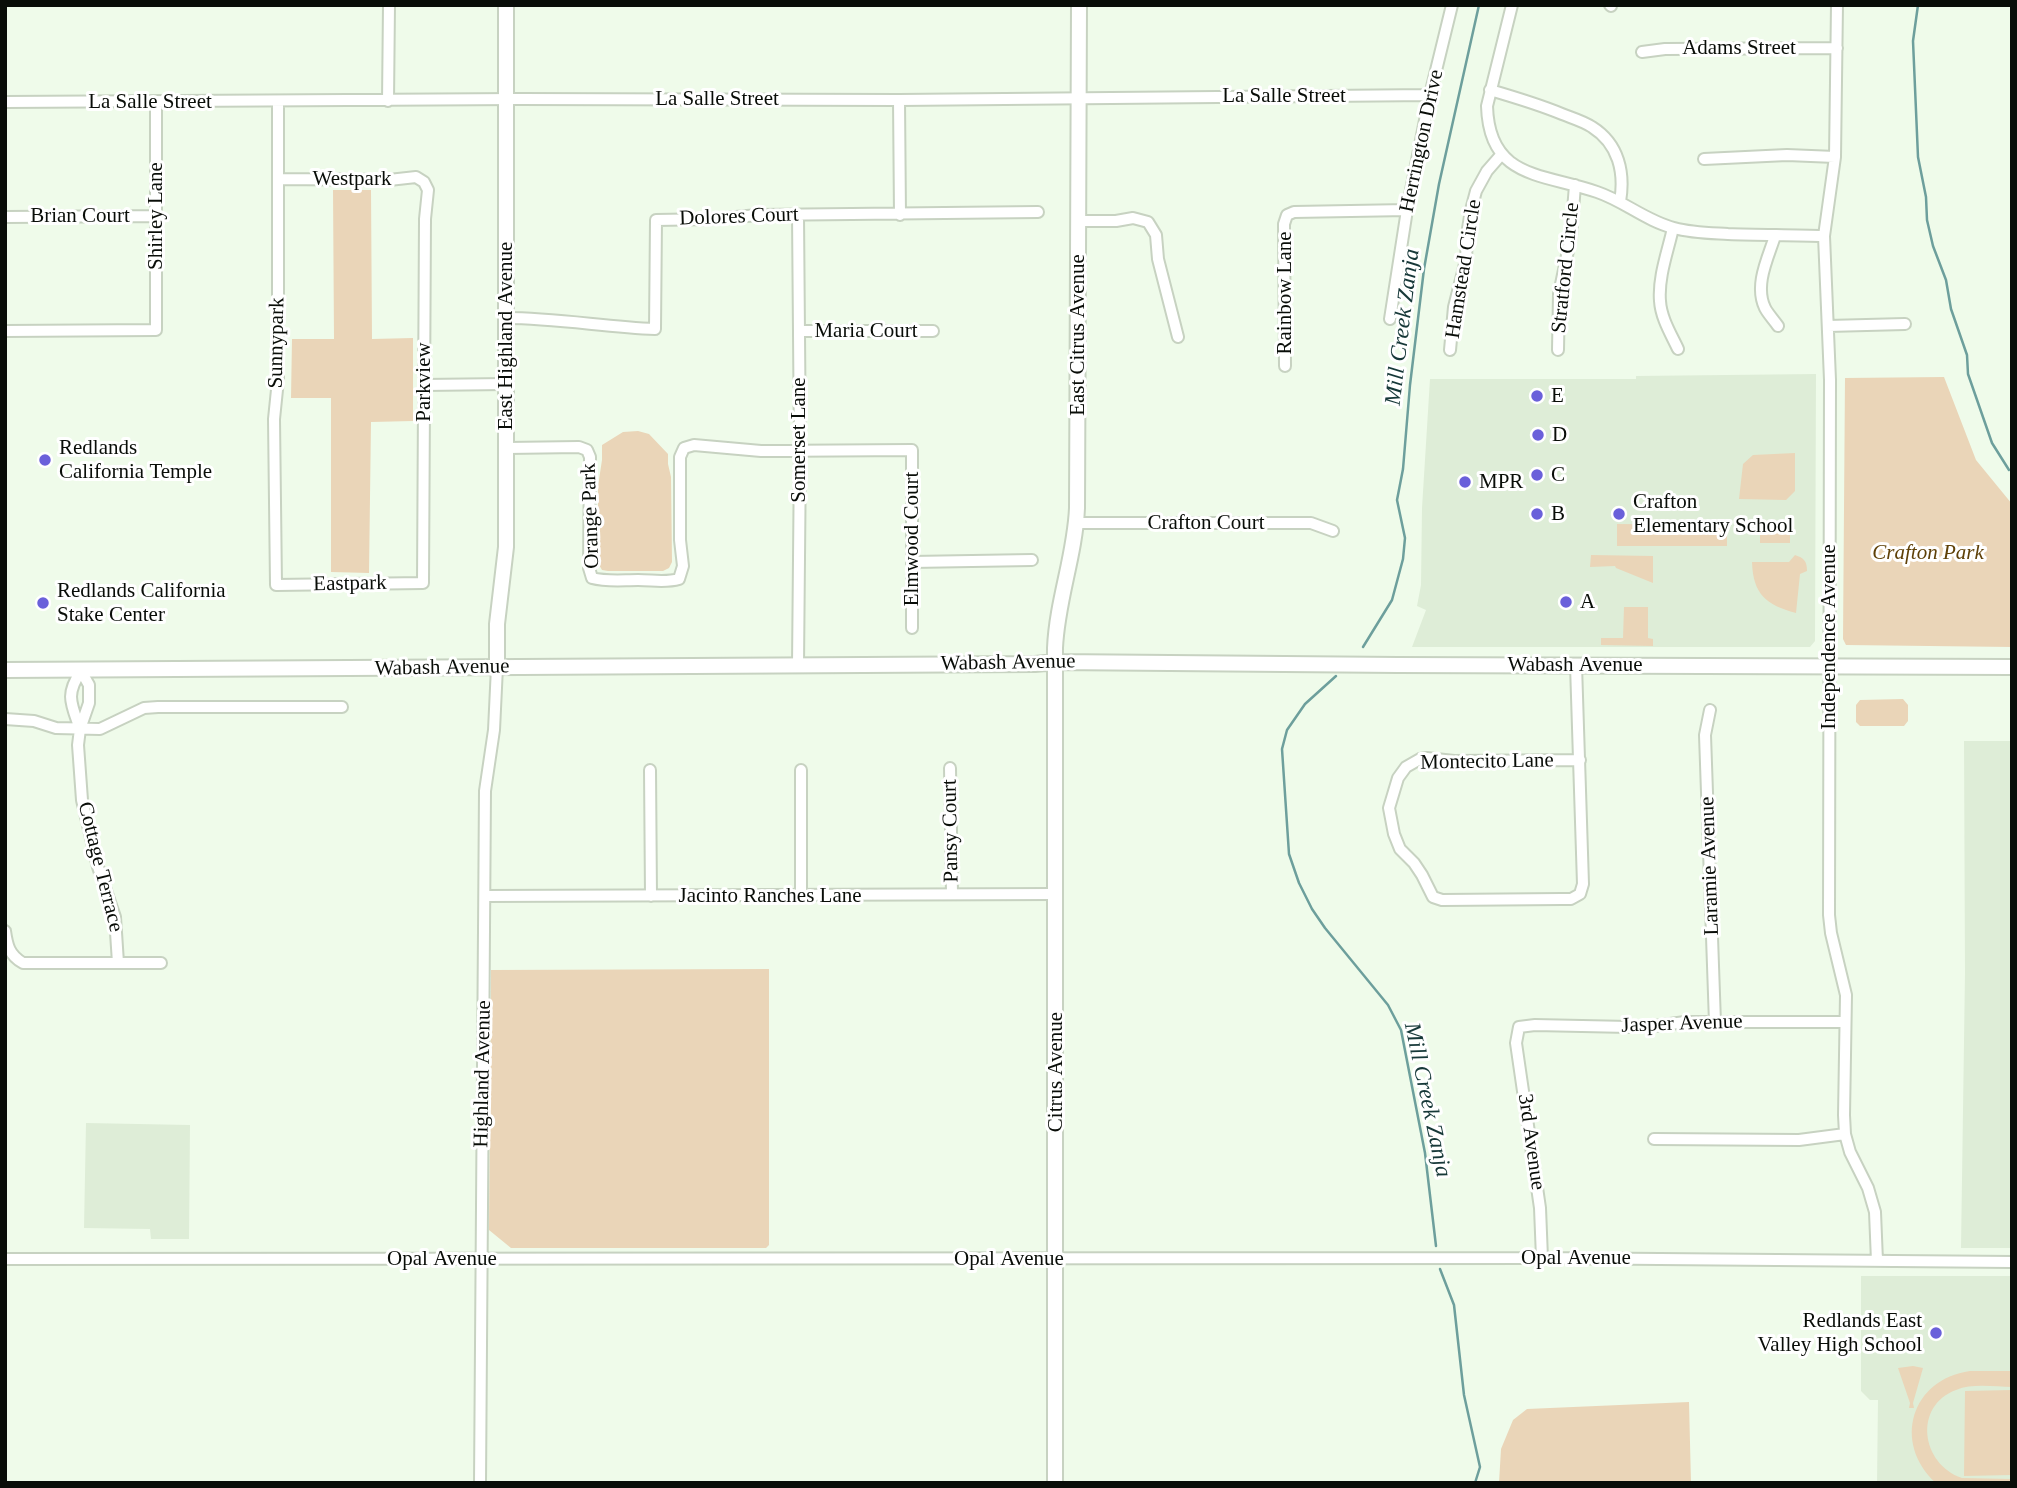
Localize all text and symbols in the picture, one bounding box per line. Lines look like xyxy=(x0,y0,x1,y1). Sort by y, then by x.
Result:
street label: Adams Street xyxy=(1682,35,1796,61)
street label: Herrington Drive xyxy=(1395,67,1449,215)
street label: La Salle Street xyxy=(1222,83,1346,109)
street label: La Salle Street xyxy=(655,86,779,112)
street label: La Salle Street xyxy=(88,89,212,115)
street label: Shirley Lane xyxy=(143,162,169,270)
street label: Westpark xyxy=(313,166,391,192)
street label: Hamstead Circle xyxy=(1441,198,1487,340)
street label: Stratford Circle xyxy=(1547,201,1585,335)
street label: Dolores Court xyxy=(679,202,799,232)
street label: Brian Court xyxy=(30,203,130,229)
street label: Rainbow Lane xyxy=(1272,231,1298,355)
street label: East Highland Avenue xyxy=(493,242,519,430)
water label: Mill Creek Zanja xyxy=(1380,247,1426,407)
street label: East Citrus Avenue xyxy=(1065,254,1091,416)
street label: Sunnypark xyxy=(264,297,290,389)
street label: Maria Court xyxy=(814,318,918,344)
street label: Parkview xyxy=(411,342,437,422)
street label: Somerset Lane xyxy=(786,377,812,503)
place label: E xyxy=(1551,383,1564,409)
marker: E xyxy=(1529,388,1545,404)
place label: D xyxy=(1552,422,1567,448)
marker: D xyxy=(1530,427,1546,443)
place label: Redlands California Temple xyxy=(59,435,212,485)
marker: Redlands California Temple xyxy=(37,452,53,468)
place label: C xyxy=(1551,462,1565,488)
street label: Orange Park xyxy=(577,463,605,569)
marker: C xyxy=(1529,467,1545,483)
place label: MPR xyxy=(1479,469,1523,495)
street label: Elmwood Court xyxy=(899,472,925,606)
marker: MPR xyxy=(1457,474,1473,490)
place label: Crafton Elementary School xyxy=(1633,489,1793,539)
place label: B xyxy=(1551,501,1565,527)
marker: B xyxy=(1529,506,1545,522)
marker: Crafton Elementary School xyxy=(1611,506,1627,522)
street label: Crafton Court xyxy=(1147,510,1265,536)
park label: Crafton Park xyxy=(1872,540,1984,566)
street label: Independence Avenue xyxy=(1816,544,1842,730)
street label: Eastpark xyxy=(313,571,387,597)
place label: Redlands California Stake Center xyxy=(57,578,226,628)
place label: A xyxy=(1580,589,1595,615)
marker: A xyxy=(1558,594,1574,610)
marker: Redlands California Stake Center xyxy=(35,595,51,611)
street label: Wabash Avenue xyxy=(940,649,1076,677)
street label: Wabash Avenue xyxy=(1508,652,1642,678)
street label: Wabash Avenue xyxy=(374,654,510,682)
street label: Montecito Lane xyxy=(1420,748,1554,776)
street label: Pansy Court xyxy=(938,779,964,883)
street label: Laramie Avenue xyxy=(1695,796,1725,936)
street label: Cottage Terrace xyxy=(72,799,128,935)
street label: Jacinto Ranches Lane xyxy=(678,883,862,909)
street label: Highland Avenue xyxy=(469,1000,497,1148)
street label: Jasper Avenue xyxy=(1621,1009,1743,1039)
street label: Citrus Avenue xyxy=(1043,1012,1069,1132)
water label: Mill Creek Zanja xyxy=(1397,1020,1457,1180)
street label: 3rd Avenue xyxy=(1512,1092,1550,1192)
street label: Opal Avenue xyxy=(1521,1245,1631,1271)
street label: Opal Avenue xyxy=(387,1246,497,1272)
street label: Opal Avenue xyxy=(954,1246,1064,1272)
place label: Redlands East Valley High School xyxy=(1758,1308,1922,1358)
marker: Redlands East Valley High School xyxy=(1928,1325,1944,1341)

